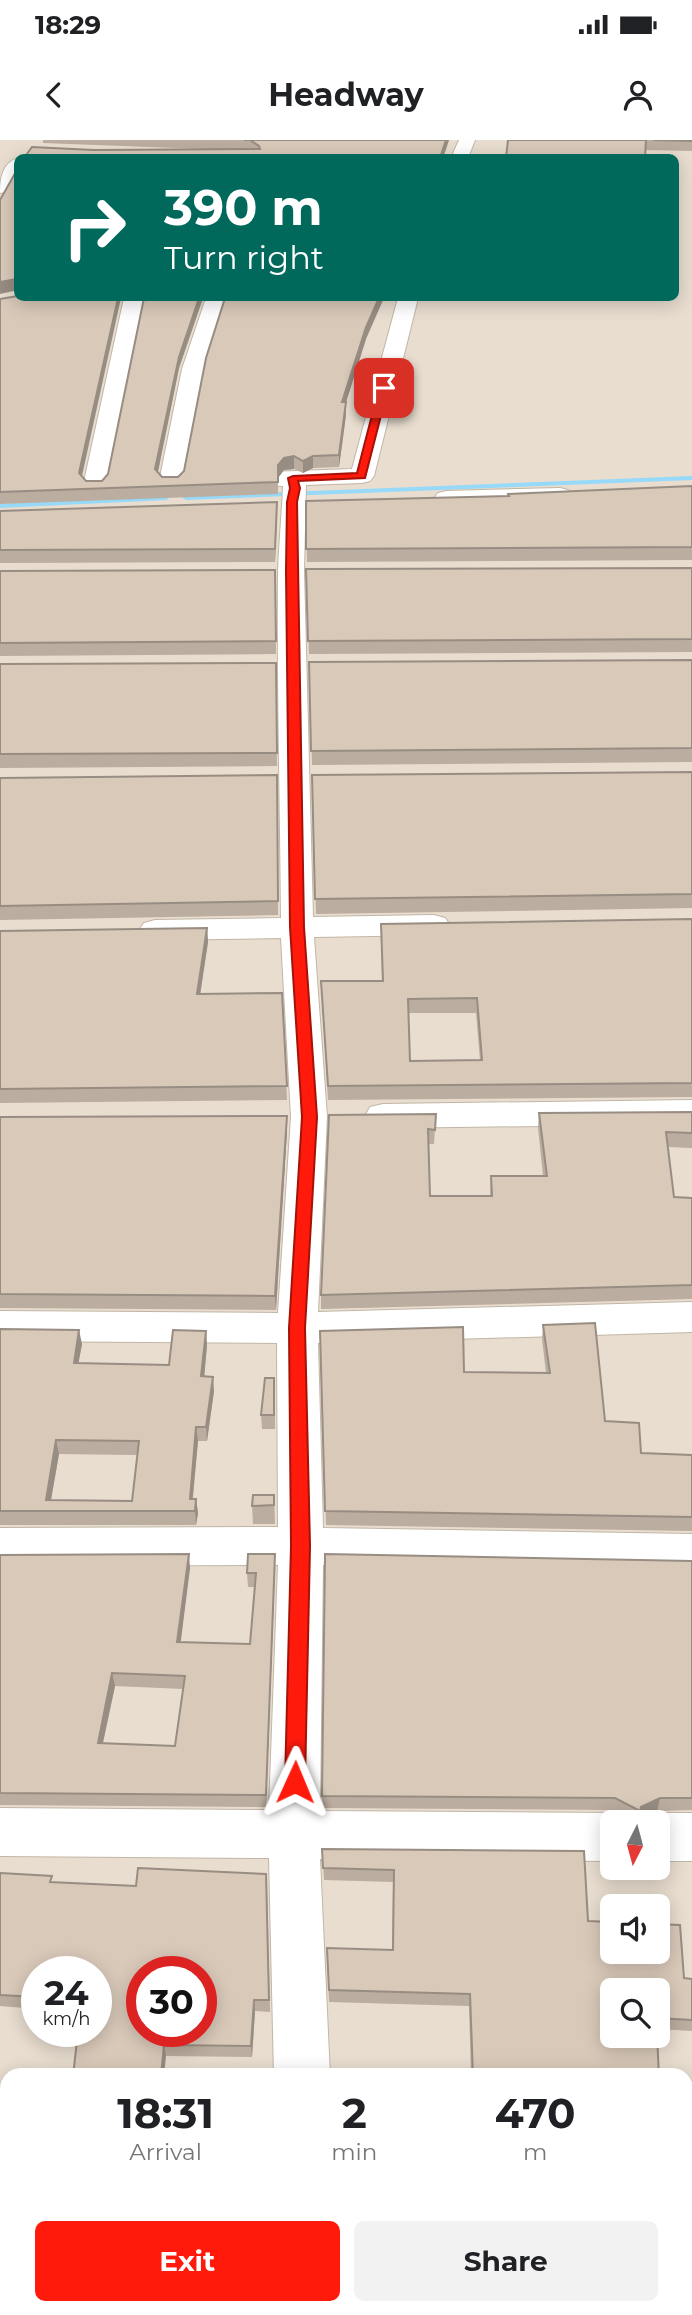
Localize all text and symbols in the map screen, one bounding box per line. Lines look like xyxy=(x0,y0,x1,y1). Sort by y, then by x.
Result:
text: 18:29 xyxy=(35,9,101,41)
text: Headway xyxy=(268,75,424,114)
icon: back xyxy=(35,76,73,114)
icon: person xyxy=(619,76,657,114)
text: 390 m xyxy=(164,178,323,237)
icon: right xyxy=(49,182,140,273)
text: Turn right xyxy=(164,238,324,277)
pin xyxy=(354,358,414,418)
icon: arrive xyxy=(365,369,403,407)
position arrow xyxy=(258,1745,332,1819)
north arrow xyxy=(600,1810,670,1880)
map controls xyxy=(600,1810,670,2048)
button: sound xyxy=(600,1894,670,1964)
speed limit sign: 30 xyxy=(126,1956,217,2047)
text: 24 xyxy=(44,1971,89,2014)
button: search xyxy=(600,1978,670,2048)
text: km/h xyxy=(42,2008,91,2030)
text: 18:31 xyxy=(117,2087,214,2139)
text: 2 xyxy=(342,2087,367,2139)
text: 470 xyxy=(495,2087,576,2139)
text: Arrival xyxy=(129,2138,202,2166)
text: min xyxy=(331,2138,377,2166)
text: m xyxy=(523,2138,547,2166)
button: Exit xyxy=(35,2221,340,2301)
button: Share xyxy=(354,2221,658,2301)

